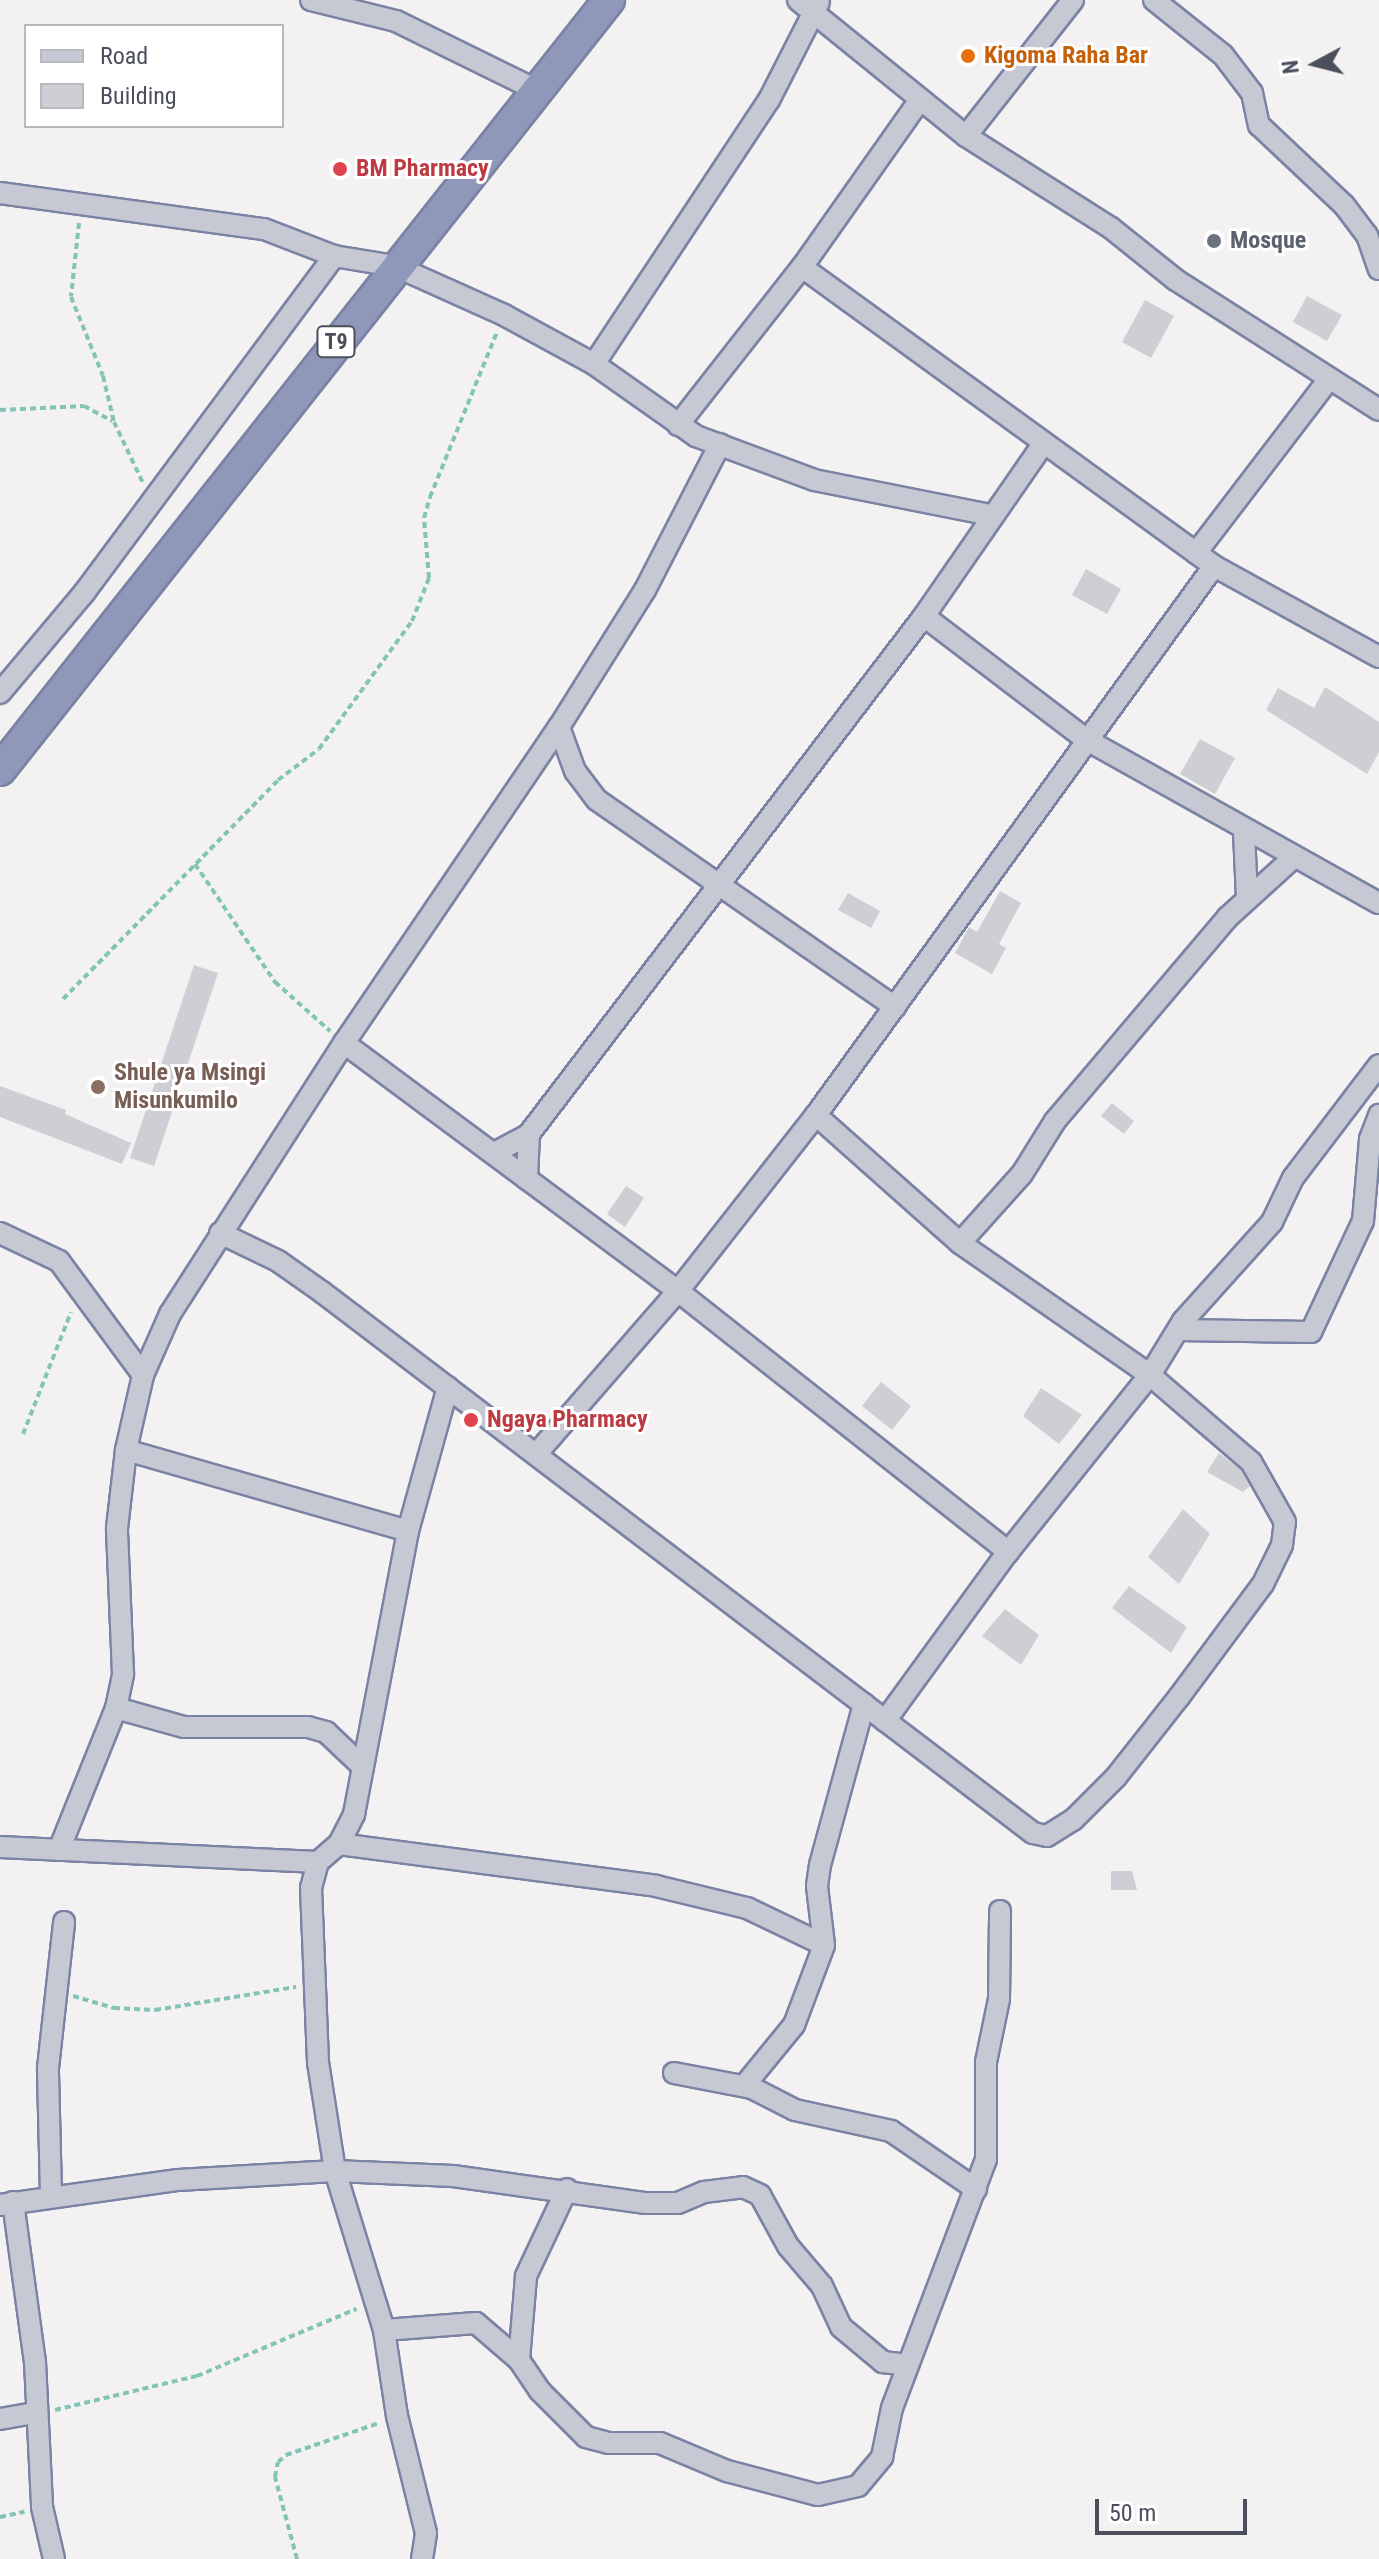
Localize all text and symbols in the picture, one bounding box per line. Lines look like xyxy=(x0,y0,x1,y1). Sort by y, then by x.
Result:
legend xyxy=(24,24,284,128)
north arrow xyxy=(1275,24,1355,104)
text: Road xyxy=(100,42,148,70)
place label: Kigoma Raha Bar xyxy=(984,42,1148,70)
marker: Kigoma Raha Bar xyxy=(959,47,977,65)
text: N xyxy=(1277,59,1304,75)
text: Building xyxy=(100,82,177,110)
place label: BM Pharmacy xyxy=(356,155,489,183)
marker: BM Pharmacy xyxy=(331,160,349,178)
place label: Mosque xyxy=(1230,227,1306,255)
marker: Mosque xyxy=(1205,232,1223,250)
road number: T9 xyxy=(316,324,356,360)
place label: Shule ya Msingi Misunkumilo xyxy=(114,1059,266,1115)
marker: Shule ya Msingi Misunkumilo xyxy=(89,1078,107,1096)
place label: Ngaya Pharmacy xyxy=(487,1406,648,1434)
marker: Ngaya Pharmacy xyxy=(462,1411,480,1429)
scale bar xyxy=(1099,2483,1251,2533)
text: 50 m xyxy=(1109,2499,1156,2527)

